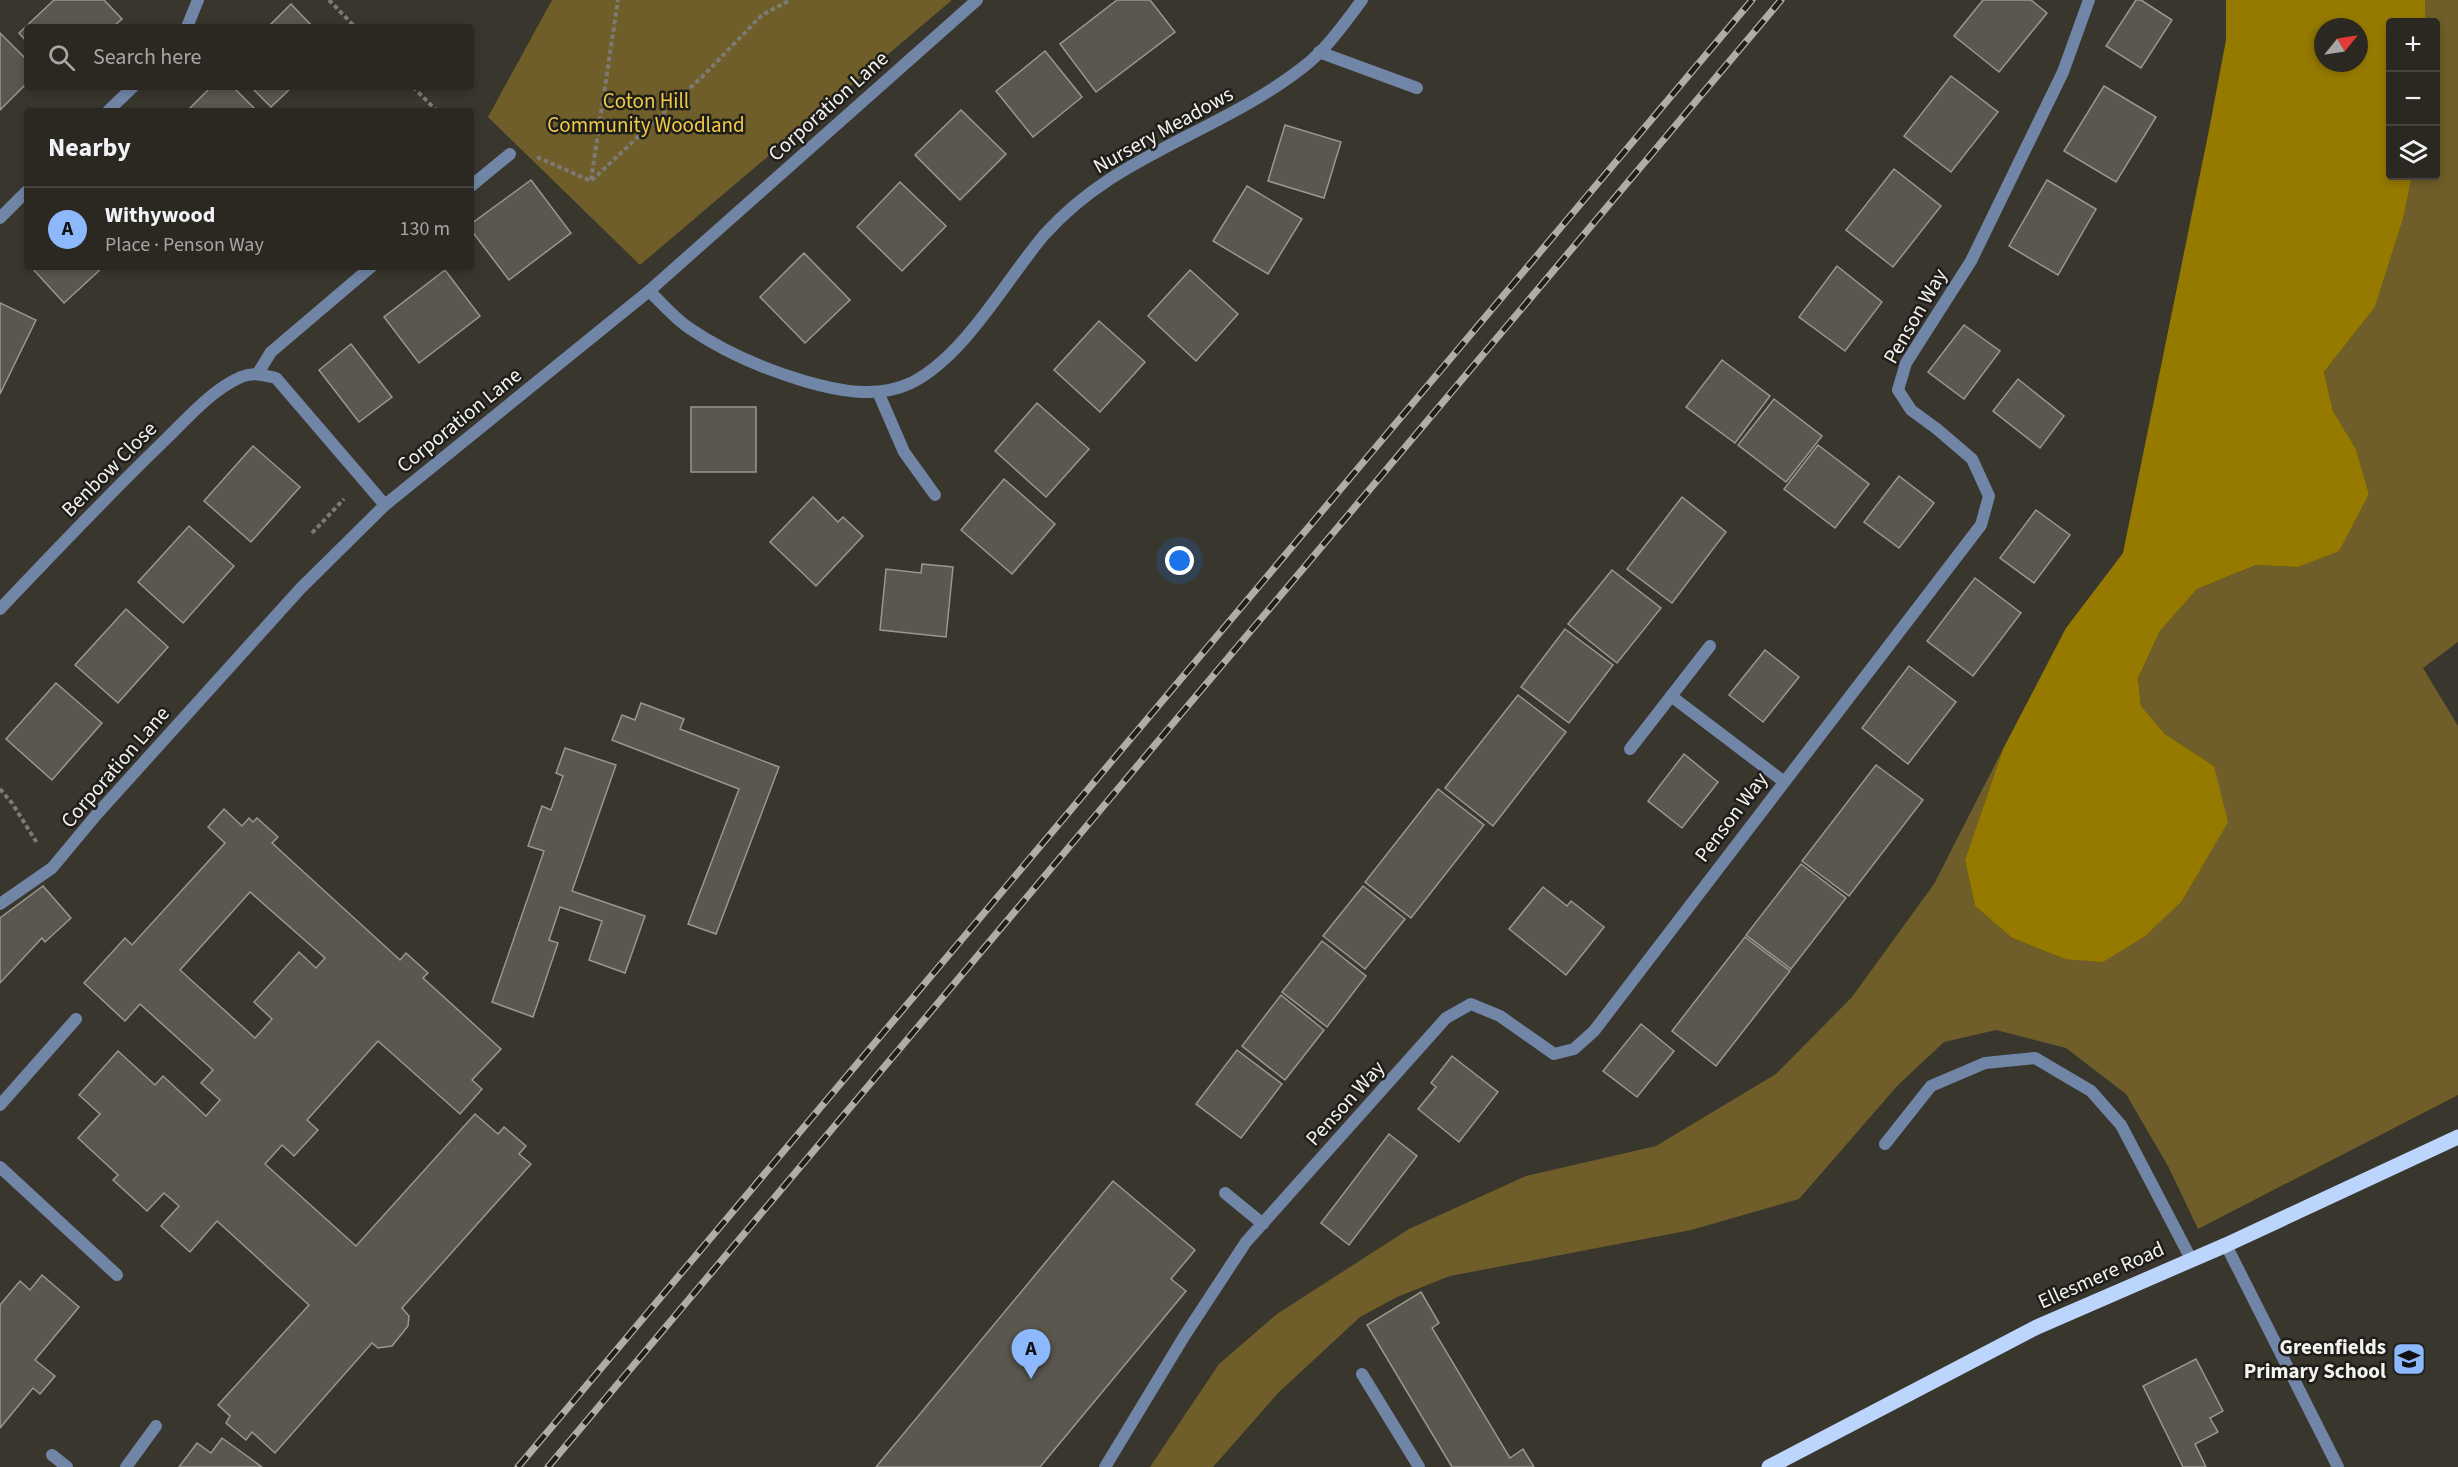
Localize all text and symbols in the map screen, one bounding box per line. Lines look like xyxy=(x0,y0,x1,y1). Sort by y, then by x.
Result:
north arrow xyxy=(2314,18,2368,72)
map controls xyxy=(2386,18,2440,180)
button: + xyxy=(2386,18,2440,72)
search box xyxy=(24,24,474,90)
icon: search xyxy=(45,41,78,74)
text: Search here xyxy=(93,41,201,73)
street label: Corporation Lane xyxy=(761,44,895,168)
button: − xyxy=(2386,72,2440,126)
street label: Nursery Meadows xyxy=(1087,79,1239,181)
park label: Coton Hill Community Woodland xyxy=(547,86,745,140)
button: layers xyxy=(2386,126,2440,180)
text: Nearby xyxy=(48,129,131,166)
text: Withywood xyxy=(105,199,215,231)
text: A xyxy=(62,215,73,243)
text: 130 m xyxy=(400,215,450,243)
text: Place · Penson Way xyxy=(105,231,264,259)
street label: Penson Way xyxy=(1876,263,1955,369)
street label: Corporation Lane xyxy=(390,360,528,480)
street label: Benbow Close xyxy=(54,414,164,524)
your location xyxy=(1165,546,1194,575)
street label: Corporation Lane xyxy=(54,699,176,835)
street label: Penson Way xyxy=(1687,766,1775,868)
street label: Penson Way xyxy=(1298,1054,1392,1152)
street label: Ellesmere Road xyxy=(2033,1234,2169,1316)
pin: A xyxy=(1012,1330,1050,1379)
place label: Greenfields Primary School xyxy=(2244,1332,2386,1386)
school or university icon: Greenfields Primary School xyxy=(2391,1341,2427,1377)

